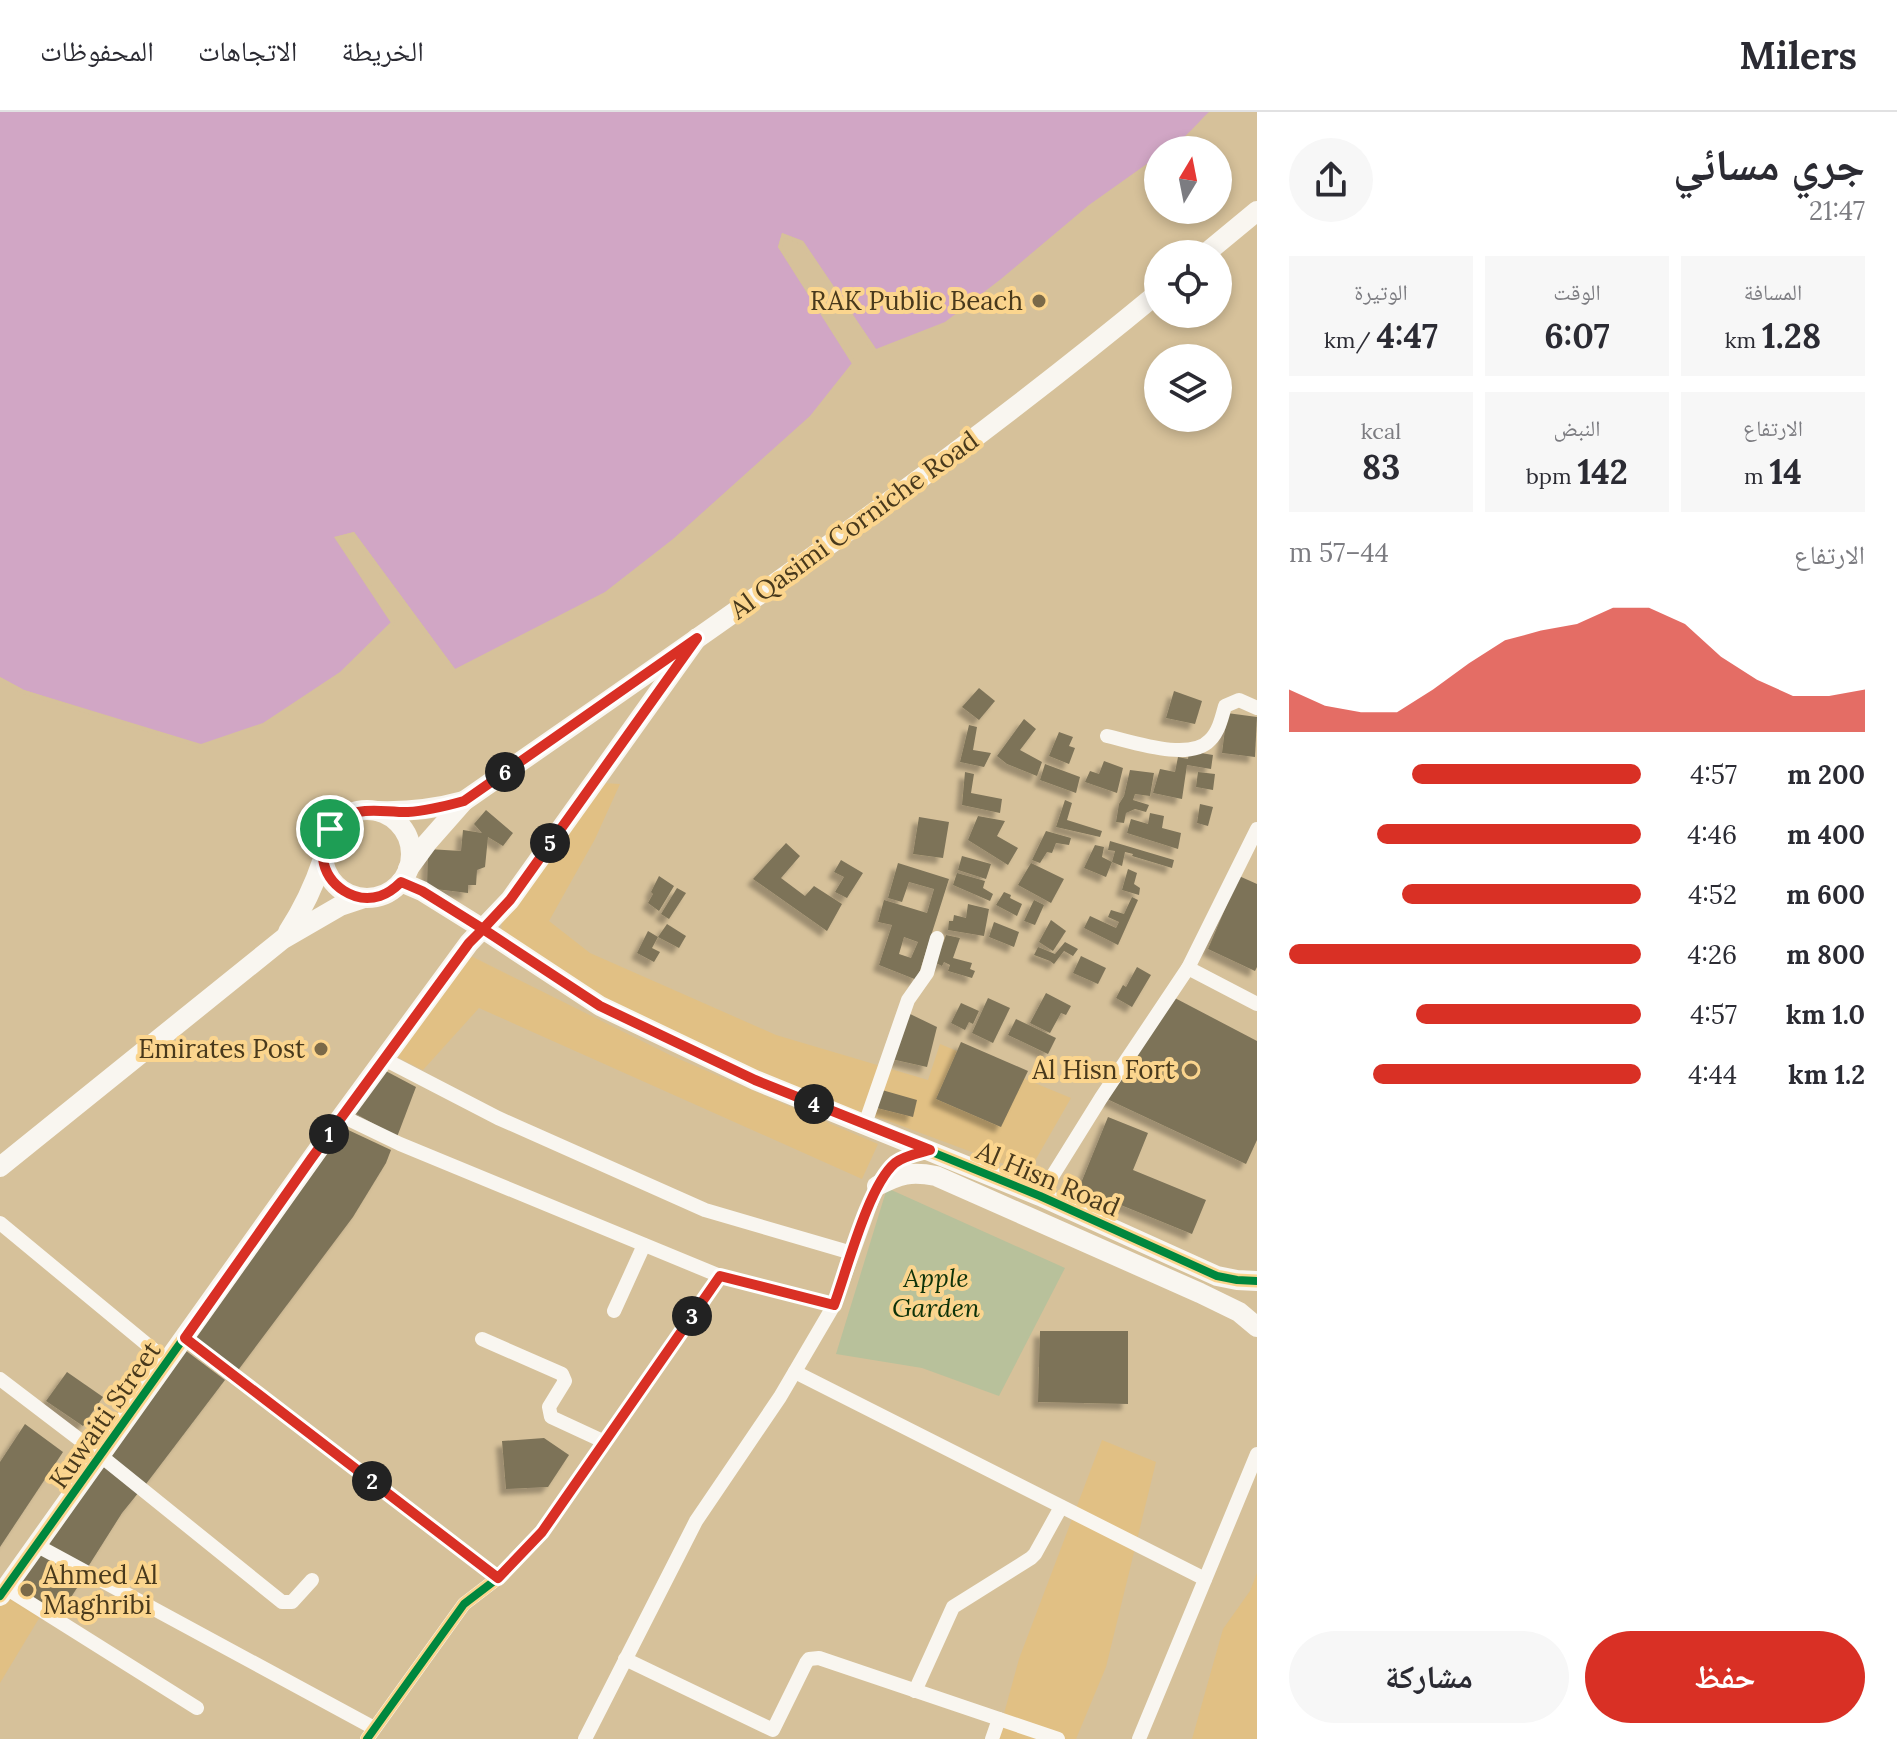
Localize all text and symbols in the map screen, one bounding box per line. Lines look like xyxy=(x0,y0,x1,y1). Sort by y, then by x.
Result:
text: Milers xyxy=(1739,31,1857,79)
text: المحفوظات xyxy=(40,33,154,69)
text: الاتجاهات xyxy=(198,33,297,69)
text: الخريطة xyxy=(341,33,424,69)
north arrow xyxy=(1144,136,1232,224)
map controls xyxy=(1144,136,1232,432)
text: جري مسائي xyxy=(1673,136,1865,192)
button: share xyxy=(1289,138,1373,222)
text: 21:47 xyxy=(1809,194,1865,227)
button: locate xyxy=(1144,240,1232,328)
text: الوتيرة xyxy=(1354,278,1408,306)
text: الوقت xyxy=(1553,278,1601,306)
text: المسافة xyxy=(1744,278,1802,306)
place label: RAK Public Beach xyxy=(810,284,1023,317)
marker: RAK Public Beach xyxy=(1030,292,1048,310)
text: 4:47 xyxy=(1376,314,1438,357)
text: 6:07 xyxy=(1544,314,1610,357)
text: 1.28 xyxy=(1762,314,1821,357)
text: /km xyxy=(1324,326,1376,354)
text: km xyxy=(1725,326,1762,354)
button: layers xyxy=(1144,344,1232,432)
text: النبض xyxy=(1554,414,1600,442)
text: الارتفاع xyxy=(1743,414,1803,442)
text: kcal xyxy=(1361,417,1401,445)
street label: Al Qasimi Corniche Road xyxy=(722,423,985,627)
text: 83 xyxy=(1362,445,1400,488)
text: 142 xyxy=(1577,450,1628,493)
text: 14 xyxy=(1770,450,1802,493)
text: bpm xyxy=(1526,462,1577,490)
text: m xyxy=(1744,462,1770,490)
text: 44–57 m xyxy=(1289,536,1389,569)
text: الارتفاع xyxy=(1794,538,1865,571)
pin: 6 xyxy=(485,752,525,792)
text: 6 xyxy=(499,758,511,786)
text: 4:57 xyxy=(1690,758,1737,791)
text: 200 m xyxy=(1787,758,1865,791)
pin xyxy=(296,795,364,863)
icon: arrive xyxy=(308,807,352,851)
text: 4:46 xyxy=(1687,818,1737,851)
text: 400 m xyxy=(1787,818,1865,851)
pin: 5 xyxy=(530,823,570,863)
text: 5 xyxy=(544,829,556,857)
text: 4:52 xyxy=(1688,878,1737,911)
text: 600 m xyxy=(1786,878,1865,911)
text: 4:26 xyxy=(1687,938,1737,971)
text: 800 m xyxy=(1786,938,1865,971)
text: 4:57 xyxy=(1690,998,1737,1031)
text: 1.0 km xyxy=(1786,998,1865,1031)
place label: Emirates Post xyxy=(138,1032,305,1065)
marker: Emirates Post xyxy=(312,1040,330,1058)
place label: Al Hisn Fort xyxy=(1031,1053,1175,1086)
text: 4:44 xyxy=(1688,1058,1737,1091)
text: 1.2 km xyxy=(1788,1058,1865,1091)
marker: Al Hisn Fort xyxy=(1182,1061,1200,1079)
pin: 4 xyxy=(794,1084,834,1124)
text: 4 xyxy=(808,1090,820,1118)
pin: 1 xyxy=(309,1114,349,1154)
text: 1 xyxy=(325,1120,333,1148)
street label: Al Hisn Road xyxy=(971,1133,1125,1224)
park label: Apple Garden xyxy=(892,1261,980,1324)
pin: 3 xyxy=(672,1296,712,1336)
text: 3 xyxy=(686,1302,698,1330)
street label: Kuwaiti Street xyxy=(42,1335,168,1495)
pin: 2 xyxy=(352,1461,392,1501)
text: 2 xyxy=(366,1467,378,1495)
place label: Ahmed Al Maghribi xyxy=(42,1558,158,1621)
marker: Ahmed Al Maghribi xyxy=(18,1581,36,1599)
button: مشاركة xyxy=(1289,1631,1569,1723)
button: حفظ xyxy=(1585,1631,1865,1723)

